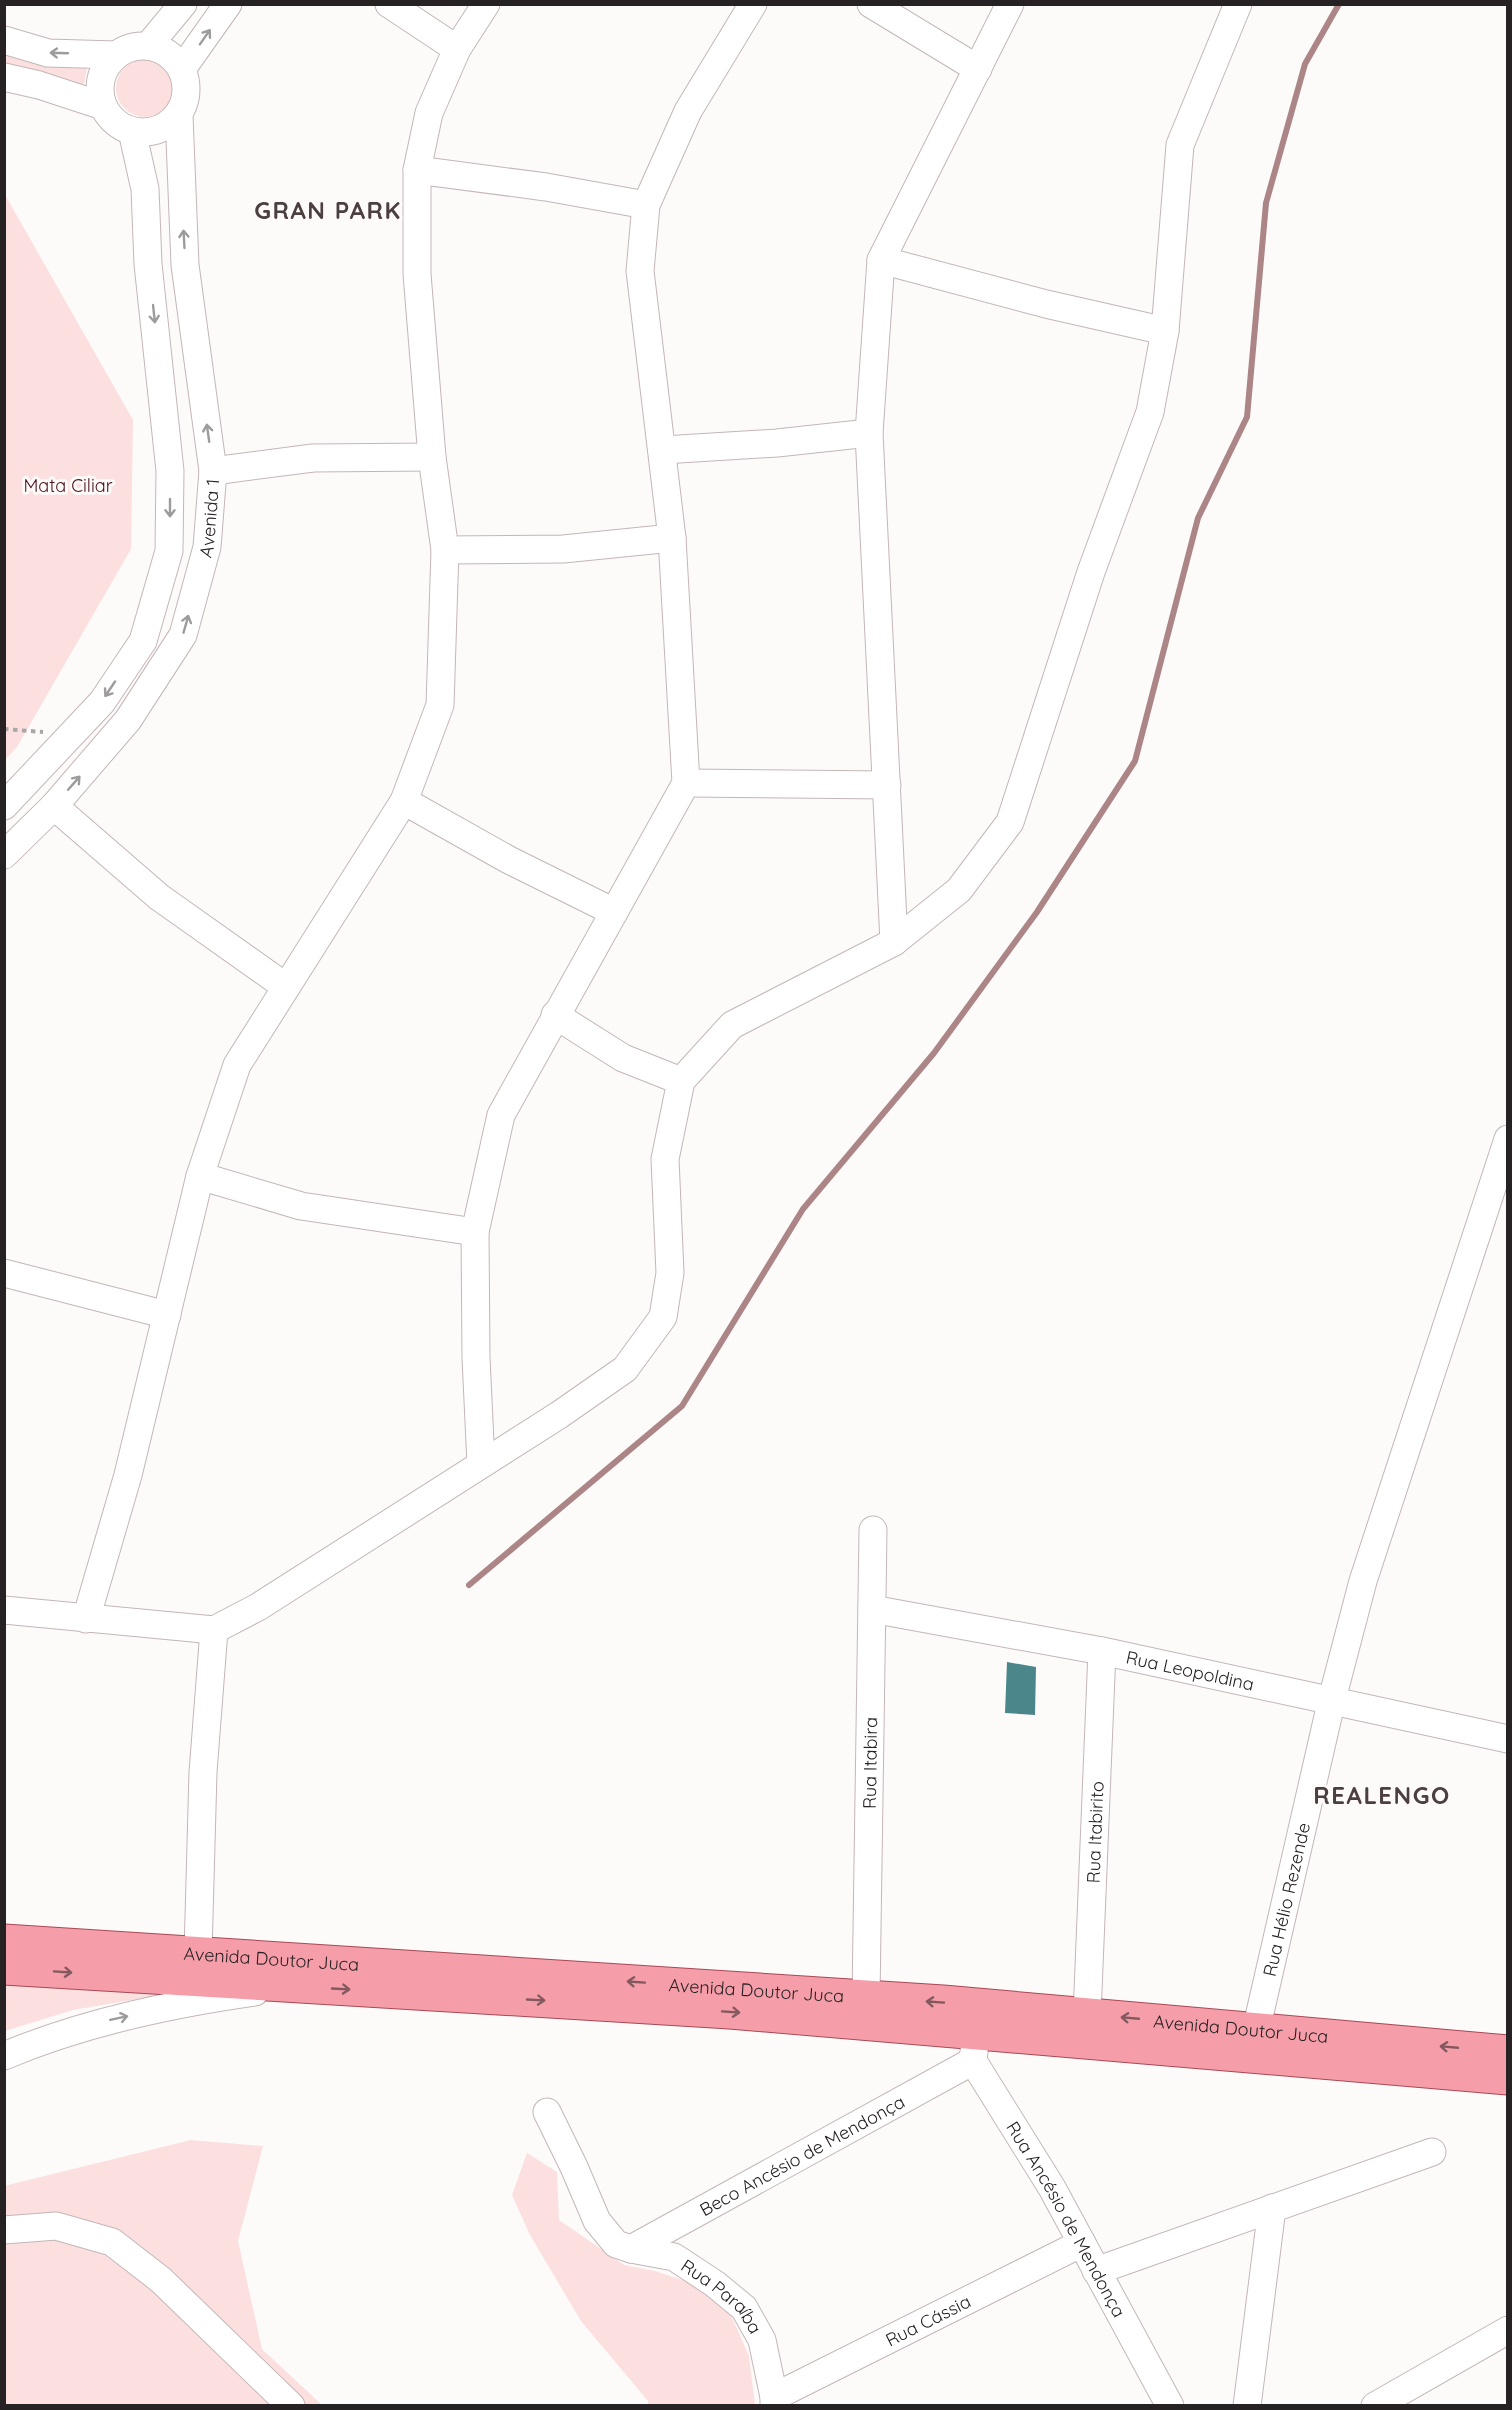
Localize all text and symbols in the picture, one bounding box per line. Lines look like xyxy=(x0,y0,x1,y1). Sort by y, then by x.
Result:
one-way arrow xyxy=(199,29,211,45)
one-way arrow xyxy=(50,47,70,59)
district label: GRAN PARK xyxy=(254,195,402,225)
one-way arrow xyxy=(179,230,190,250)
one-way arrow xyxy=(148,303,159,323)
one-way arrow xyxy=(202,423,213,443)
park label: Mata Ciliar xyxy=(23,474,113,497)
street label: Avenida 1 xyxy=(193,478,224,560)
one-way arrow xyxy=(164,498,175,518)
one-way arrow xyxy=(180,615,192,634)
one-way arrow xyxy=(104,681,116,697)
one-way arrow xyxy=(67,776,81,791)
street label: Rua Leopoldina xyxy=(1124,1645,1256,1695)
street label: Rua Itabira xyxy=(857,1717,882,1809)
district label: REALENGO xyxy=(1313,1780,1451,1810)
street label: Rua Itabirito xyxy=(1081,1781,1108,1884)
street label: Rua Hélio Rezende xyxy=(1257,1820,1315,1979)
street label: Avenida Doutor Juca xyxy=(183,1941,360,1976)
one-way arrow xyxy=(52,1967,72,1978)
street label: Avenida Doutor Juca xyxy=(668,1973,845,2007)
one-way arrow xyxy=(626,1976,646,1987)
one-way arrow xyxy=(331,1984,351,1995)
one-way arrow xyxy=(526,1995,546,2006)
one-way arrow xyxy=(926,1996,946,2007)
one-way arrow xyxy=(720,2007,740,2018)
street label: Avenida Doutor Juca xyxy=(1152,2009,1329,2048)
one-way arrow xyxy=(109,2012,129,2023)
one-way arrow xyxy=(1120,2013,1140,2024)
one-way arrow xyxy=(1440,2041,1460,2052)
street label: Beco Ancésio de Mendonça xyxy=(695,2089,908,2221)
street label: Rua Ancésio de Mendonça xyxy=(1002,2117,1131,2321)
street label: Rua Paraíba xyxy=(677,2254,767,2337)
street label: Rua Cássia xyxy=(881,2289,974,2351)

